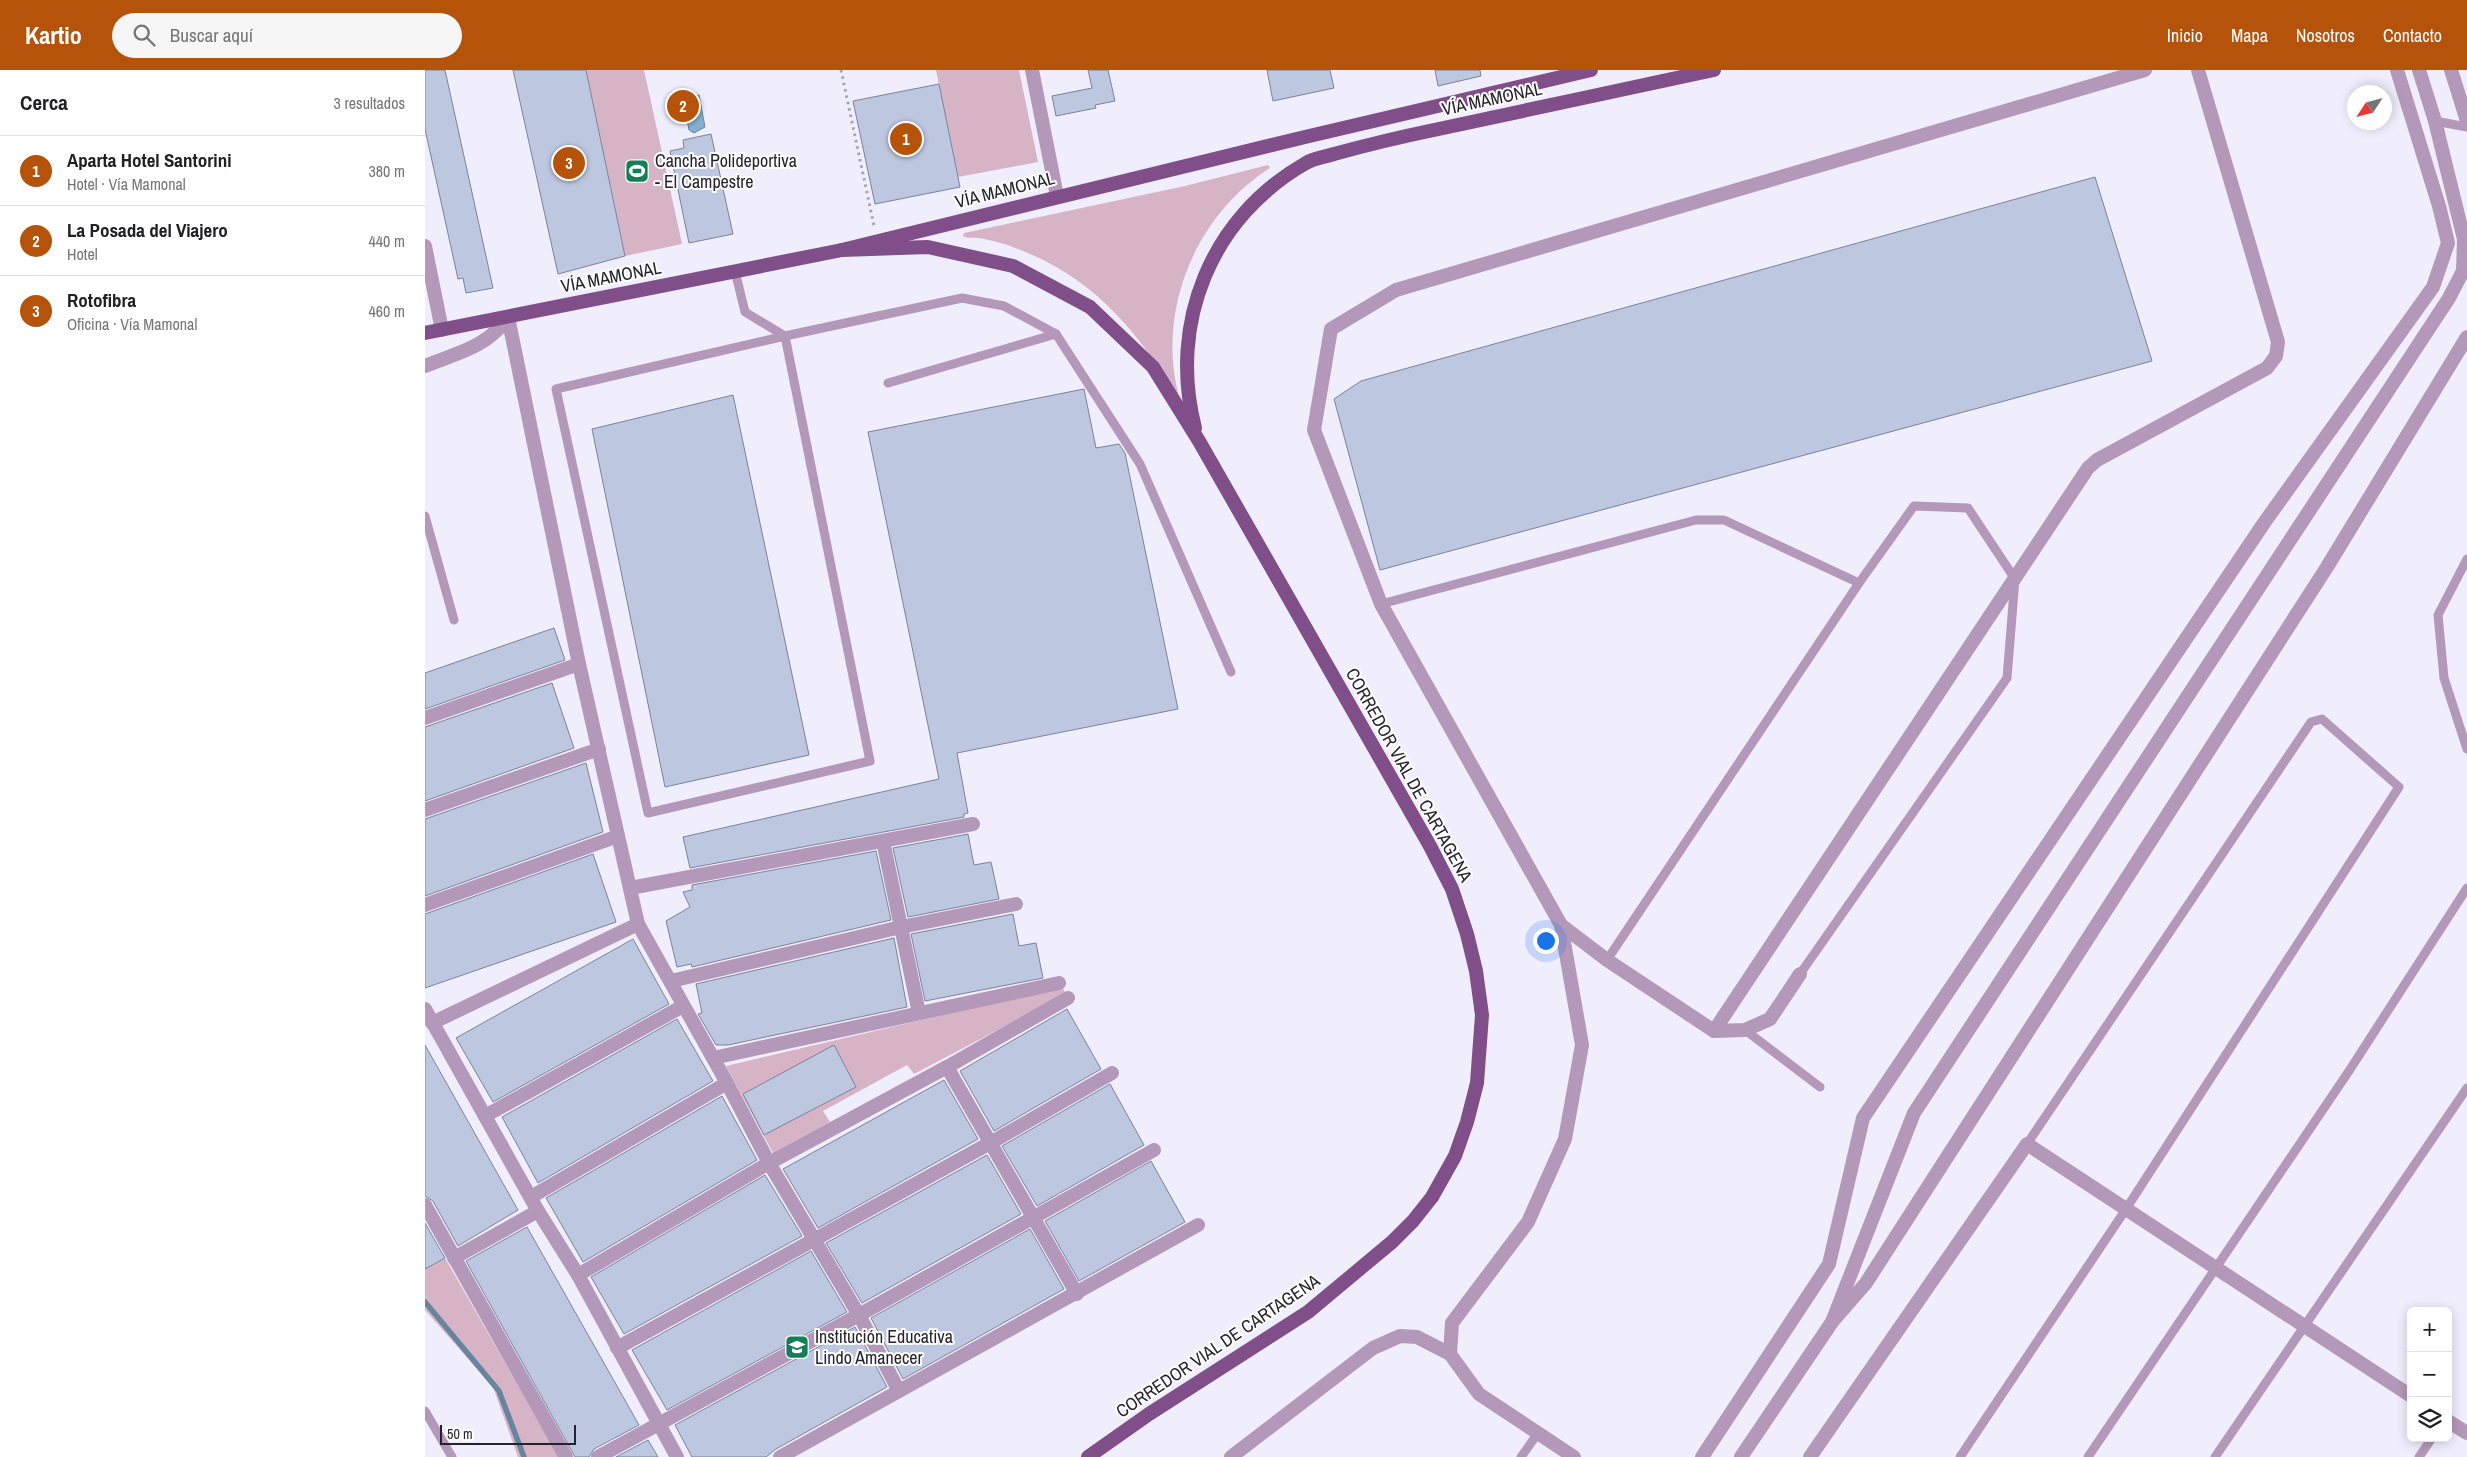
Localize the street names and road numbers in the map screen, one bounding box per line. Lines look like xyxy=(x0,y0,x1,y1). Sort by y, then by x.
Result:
street label: VÍA MAMONAL xyxy=(1440,76,1544,121)
street label: VÍA MAMONAL xyxy=(953,165,1057,214)
street label: VÍA MAMONAL xyxy=(559,255,663,298)
street label: CORREDOR VIAL DE CARTAGENA xyxy=(1340,663,1479,886)
street label: CORREDOR VIAL DE CARTAGENA xyxy=(1111,1268,1325,1423)

